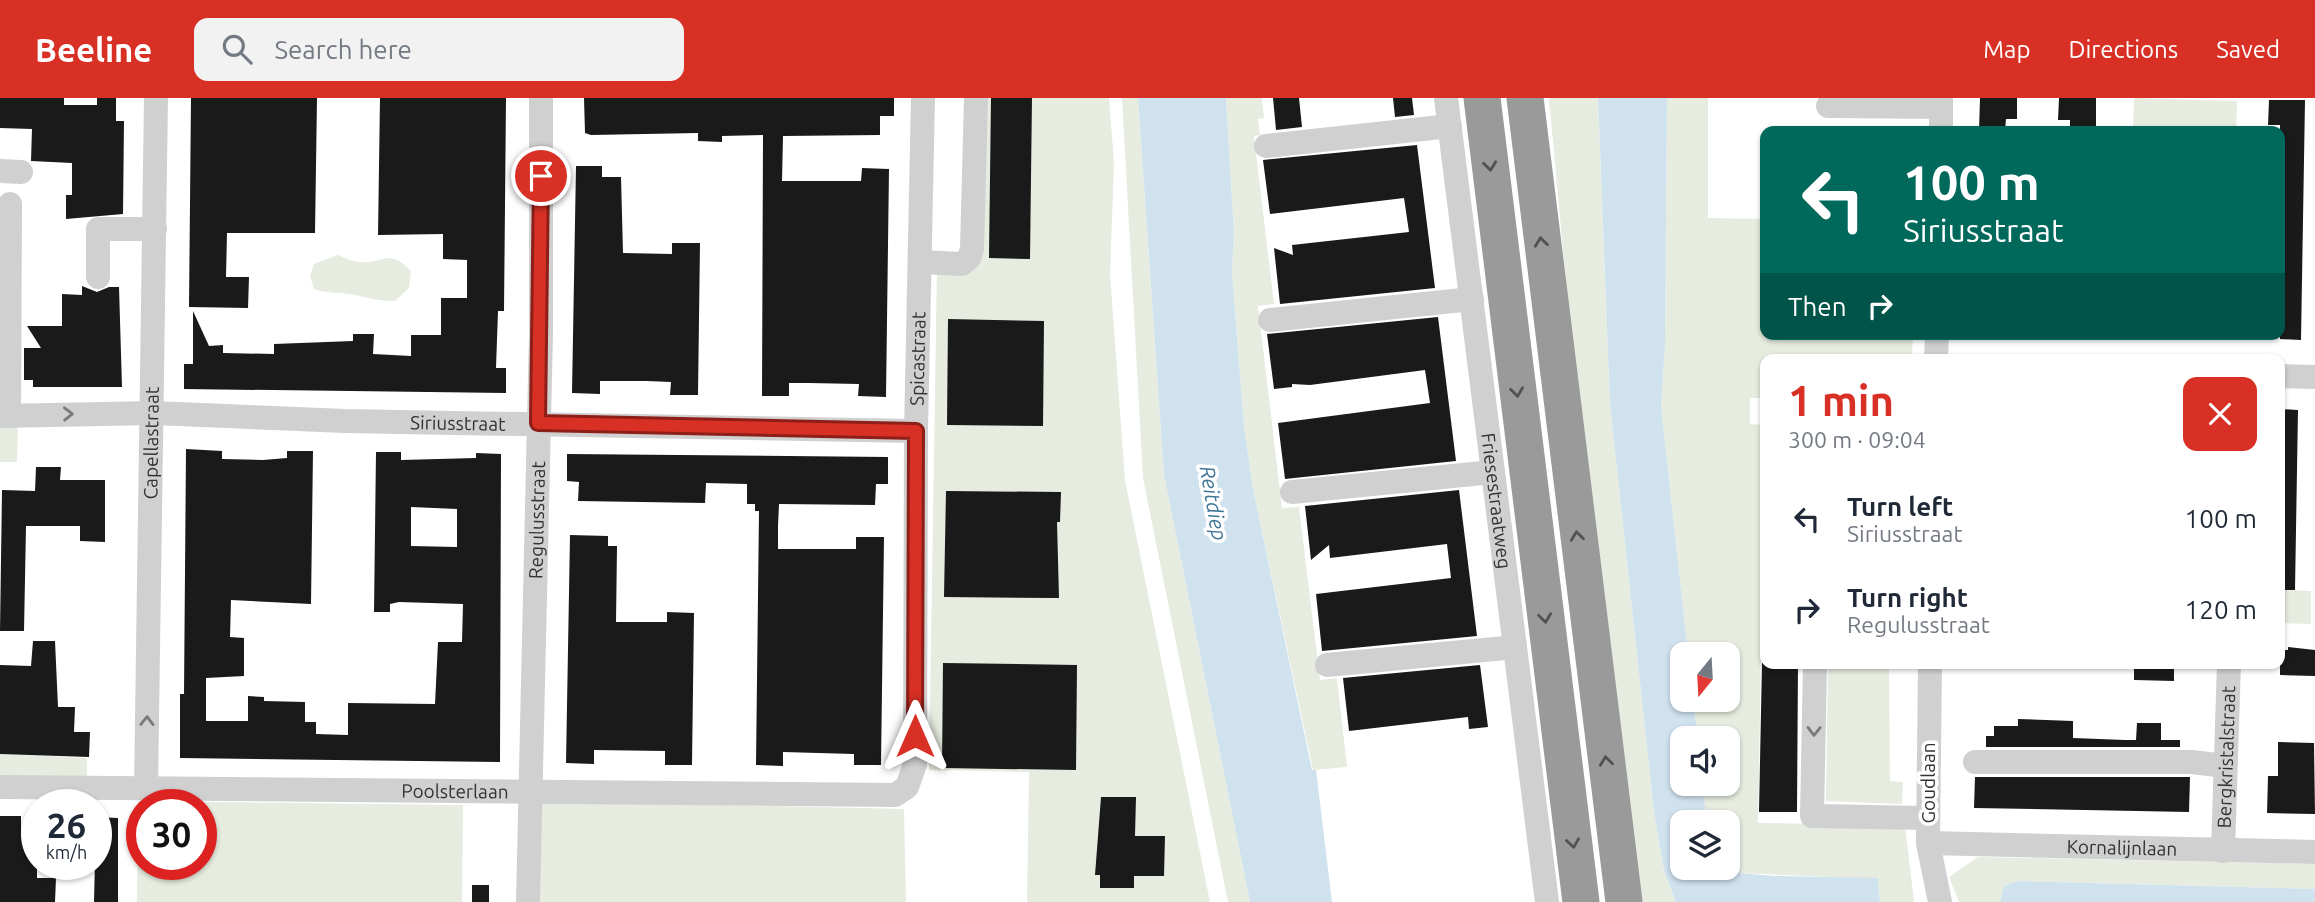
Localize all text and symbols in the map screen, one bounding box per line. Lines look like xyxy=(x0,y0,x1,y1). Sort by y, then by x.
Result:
search box xyxy=(194,18,684,81)
icon: search xyxy=(218,30,256,68)
text: Beeline xyxy=(35,31,152,68)
text: Search here xyxy=(274,35,412,64)
text: Map xyxy=(1983,36,2030,63)
text: Directions xyxy=(2068,36,2178,63)
text: Saved xyxy=(2216,36,2280,63)
pin xyxy=(511,146,571,206)
icon: left xyxy=(1788,154,1879,245)
text: 100 m xyxy=(1903,154,2040,209)
icon: arrive xyxy=(522,157,560,195)
one-way arrow xyxy=(1483,160,1498,172)
text: Siriusstraat xyxy=(1903,212,2064,248)
one-way arrow xyxy=(1534,236,1549,248)
icon: right xyxy=(1861,287,1899,325)
text: Then xyxy=(1788,292,1847,321)
street label: Spicastraat xyxy=(906,311,930,406)
text: 1 min xyxy=(1788,377,1894,424)
button: close xyxy=(2183,377,2257,451)
street label: Capellastraat xyxy=(139,386,163,500)
one-way arrow xyxy=(1510,386,1525,398)
one-way arrow xyxy=(63,407,74,422)
street label: Siriusstraat xyxy=(410,411,506,435)
text: 300 m · 09:04 xyxy=(1788,427,1926,452)
street label: Friesestraatweg xyxy=(1477,432,1516,570)
street label: Regulusstraat xyxy=(524,460,549,579)
water label: Reitdiep xyxy=(1196,464,1232,542)
text: Turn left xyxy=(1847,492,1953,521)
icon: left xyxy=(1788,500,1826,538)
text: 100 m xyxy=(2185,504,2257,533)
text: Siriusstraat xyxy=(1847,521,1962,546)
one-way arrow xyxy=(1570,530,1585,542)
text: Turn right xyxy=(1847,583,1968,612)
icon: right xyxy=(1788,591,1826,629)
text: 120 m xyxy=(2185,595,2257,624)
one-way arrow xyxy=(1537,612,1552,623)
text: Regulusstraat xyxy=(1847,612,1990,637)
north arrow xyxy=(1670,642,1740,712)
map controls xyxy=(1670,642,1740,880)
street label: Bergkristalstraat xyxy=(2213,685,2239,829)
position arrow xyxy=(878,699,952,773)
one-way arrow xyxy=(140,715,155,726)
button: sound xyxy=(1670,726,1740,796)
one-way arrow xyxy=(1806,726,1821,737)
street label: Goudlaan xyxy=(1917,742,1939,824)
one-way arrow xyxy=(1598,756,1613,767)
street label: Poolsterlaan xyxy=(401,780,509,803)
speed limit sign: 30 xyxy=(126,789,217,880)
text: 26 xyxy=(47,805,86,845)
button: layers xyxy=(1670,810,1740,880)
street label: Kornalijnlaan xyxy=(2066,835,2178,860)
one-way arrow xyxy=(1565,837,1580,849)
text: km/h xyxy=(46,842,87,862)

